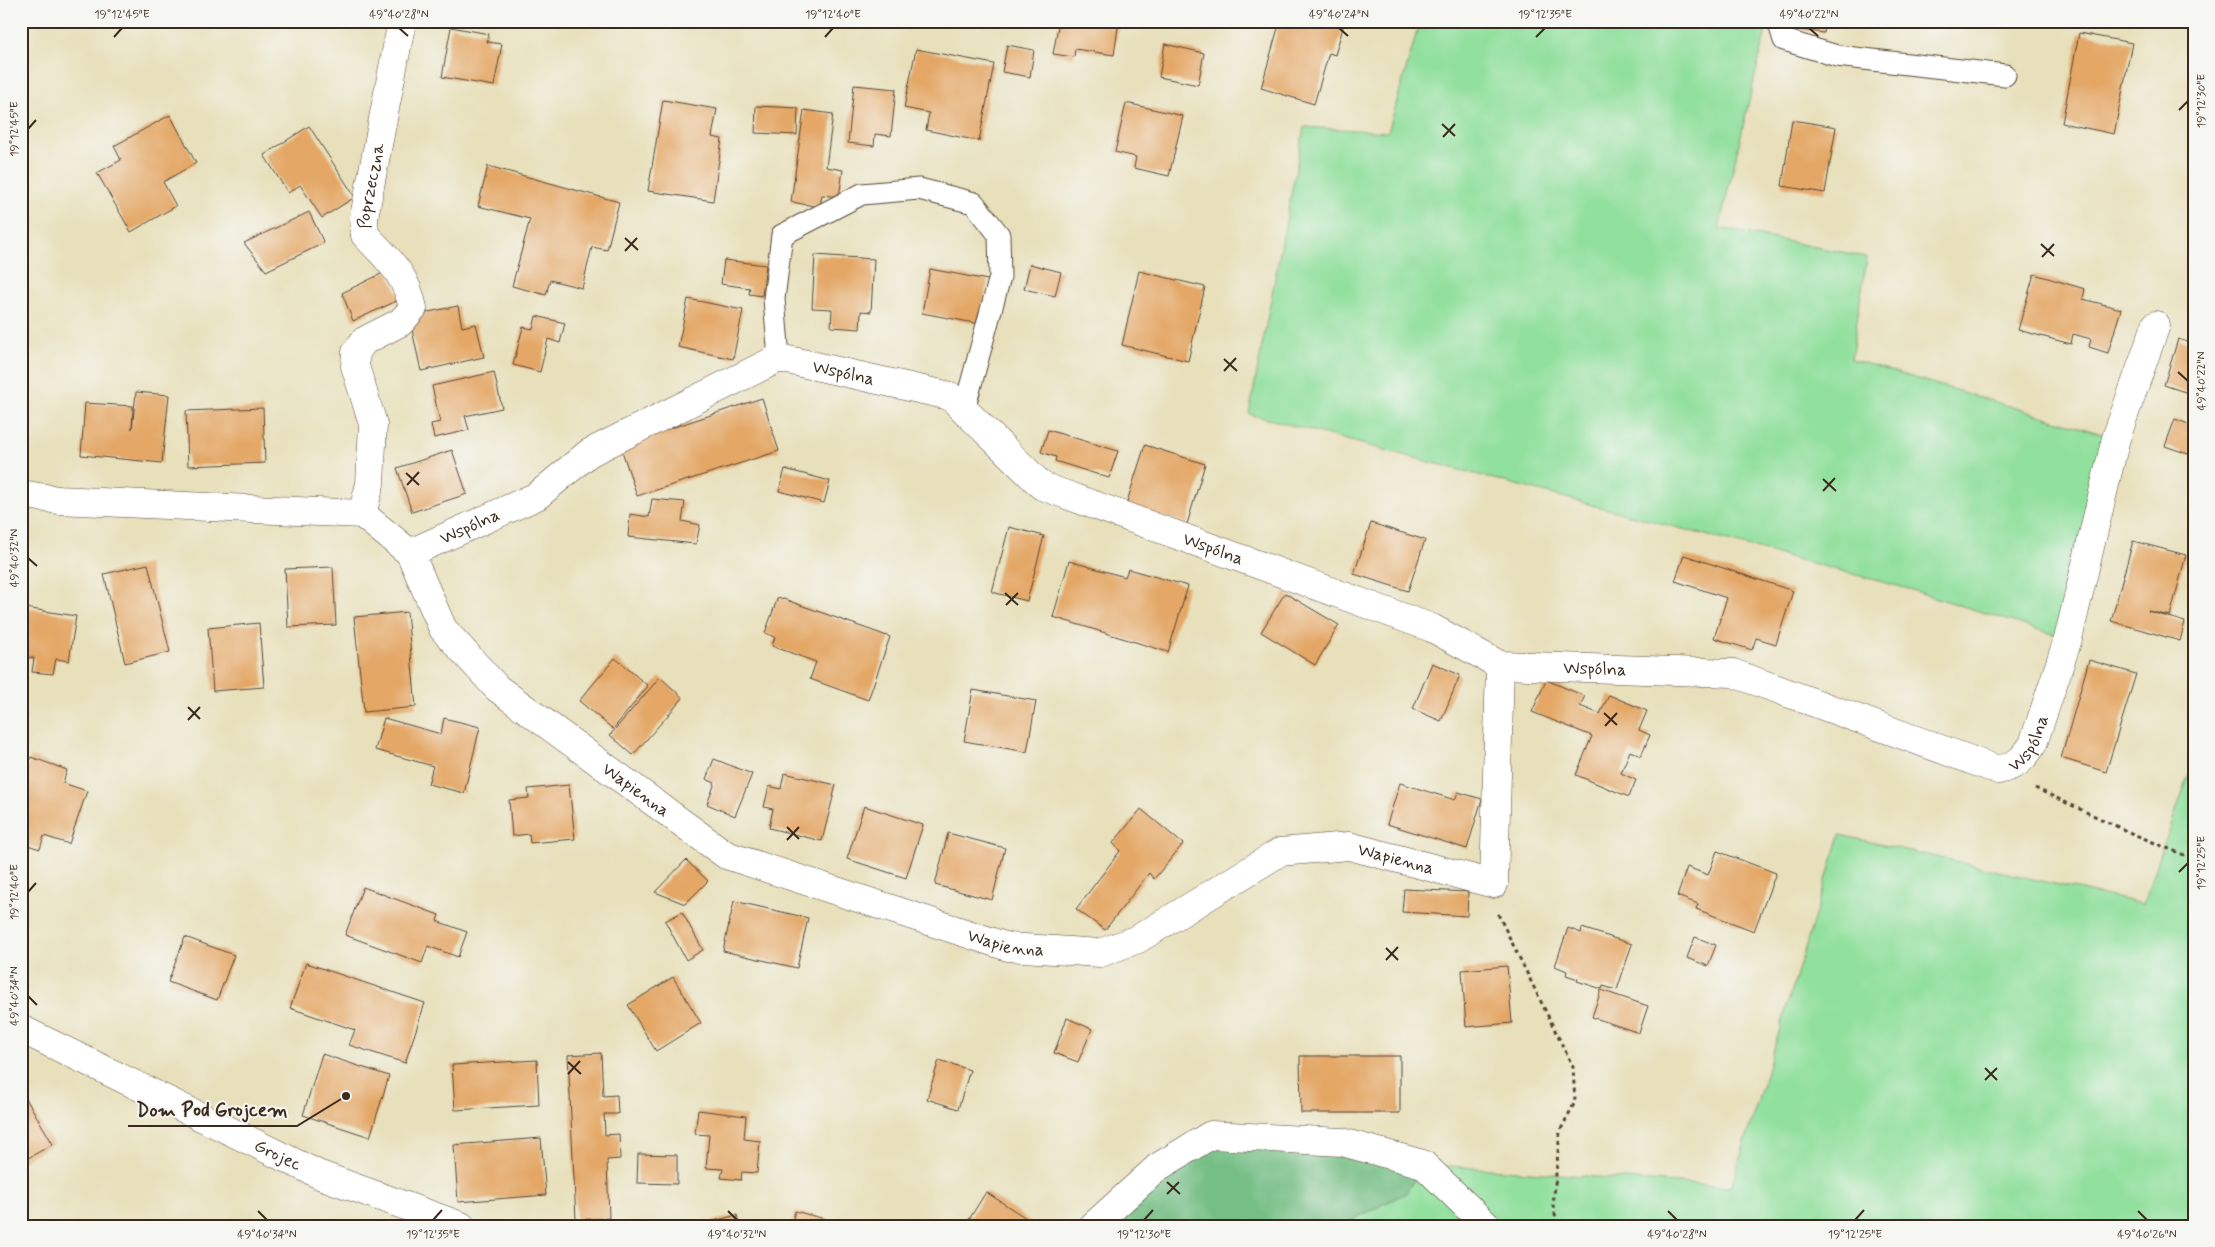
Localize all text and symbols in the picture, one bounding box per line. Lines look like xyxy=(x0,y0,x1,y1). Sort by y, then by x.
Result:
text: 19°12'45"E xyxy=(94,7,150,23)
text: 49°40'28"N xyxy=(369,7,429,23)
text: 19°12'40"E xyxy=(805,7,861,23)
text: 49°40'24"N xyxy=(1309,7,1369,23)
text: 19°12'35"E xyxy=(1518,7,1572,23)
text: 49°40'22"N xyxy=(1779,7,1839,23)
text: 19°12'30"E xyxy=(2194,74,2210,128)
text: 19°12'45"E xyxy=(7,101,23,157)
street label: Poprzeczna xyxy=(353,141,391,229)
text: 49°40'22"N xyxy=(2194,351,2210,411)
street label: Wspólna xyxy=(810,355,877,392)
street label: Wspólna xyxy=(436,503,504,551)
street label: Wspólna xyxy=(1179,527,1247,571)
text: 49°40'32"N xyxy=(7,529,23,587)
street label: Wspólna xyxy=(1563,656,1627,682)
street label: Wspólna xyxy=(2004,712,2055,778)
street label: Wapienna xyxy=(597,758,674,823)
text: 19°12'25"E xyxy=(2194,836,2210,890)
street label: Wapienna xyxy=(1355,838,1437,881)
text: 19°12'40"E xyxy=(7,864,23,920)
street label: Wapienna xyxy=(964,924,1045,962)
text: 49°40'34"N xyxy=(7,966,23,1026)
callout: Dom Pod Grojcem xyxy=(128,1092,297,1126)
text: Dom Pod Grojcem xyxy=(136,1098,288,1123)
street label: Grojec xyxy=(250,1134,305,1177)
text: 49°40'34"N xyxy=(237,1227,297,1243)
text: 19°12'35"E xyxy=(406,1227,460,1243)
text: 49°40'32"N xyxy=(708,1227,766,1243)
text: 19°12'30"E xyxy=(1117,1227,1171,1243)
text: 49°40'28"N xyxy=(1647,1227,1707,1243)
text: 19°12'25"E xyxy=(1828,1227,1882,1243)
text: 49°40'26"N xyxy=(2117,1227,2177,1243)

